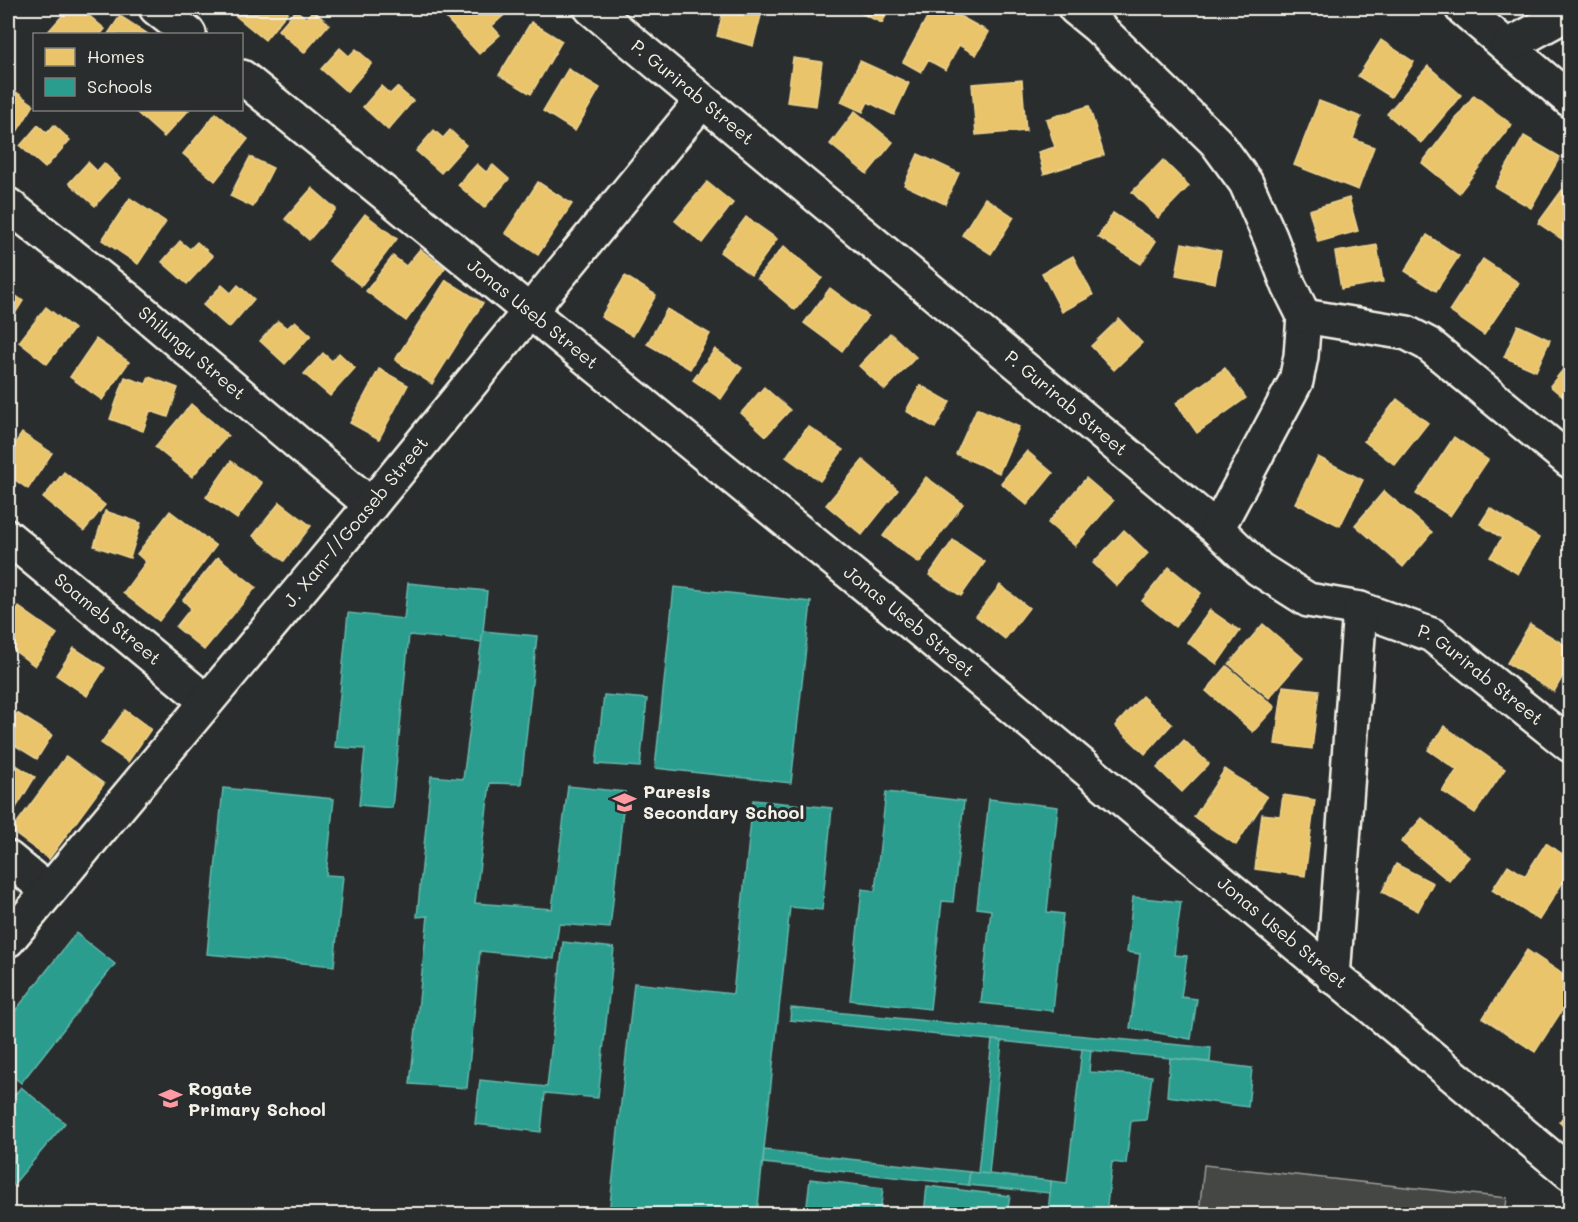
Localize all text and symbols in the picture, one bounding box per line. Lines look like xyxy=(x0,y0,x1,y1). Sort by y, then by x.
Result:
legend xyxy=(33,33,243,111)
street label: P. Gurirab Street xyxy=(627,34,760,150)
text: Homes xyxy=(87,44,145,68)
text: Schools xyxy=(87,74,152,98)
street label: Jonas Useb Street xyxy=(463,252,604,374)
street label: Shilungu Street xyxy=(133,300,251,405)
street label: P. Gurirab Street xyxy=(1000,344,1133,461)
street label: J. Xam-//Goaseb Street xyxy=(278,431,433,612)
street label: Jonas Useb Street xyxy=(839,560,980,682)
street label: Soameb Street xyxy=(49,567,167,670)
street label: P. Gurirab Street xyxy=(1415,618,1549,730)
place label: Paresis Secondary School xyxy=(643,779,804,824)
school or university icon: Paresis Secondary School xyxy=(612,789,638,815)
street label: Jonas Useb Street xyxy=(1213,870,1353,993)
place label: Rogate Primary School xyxy=(188,1076,326,1121)
school or university icon: Rogate Primary School xyxy=(157,1086,183,1112)

